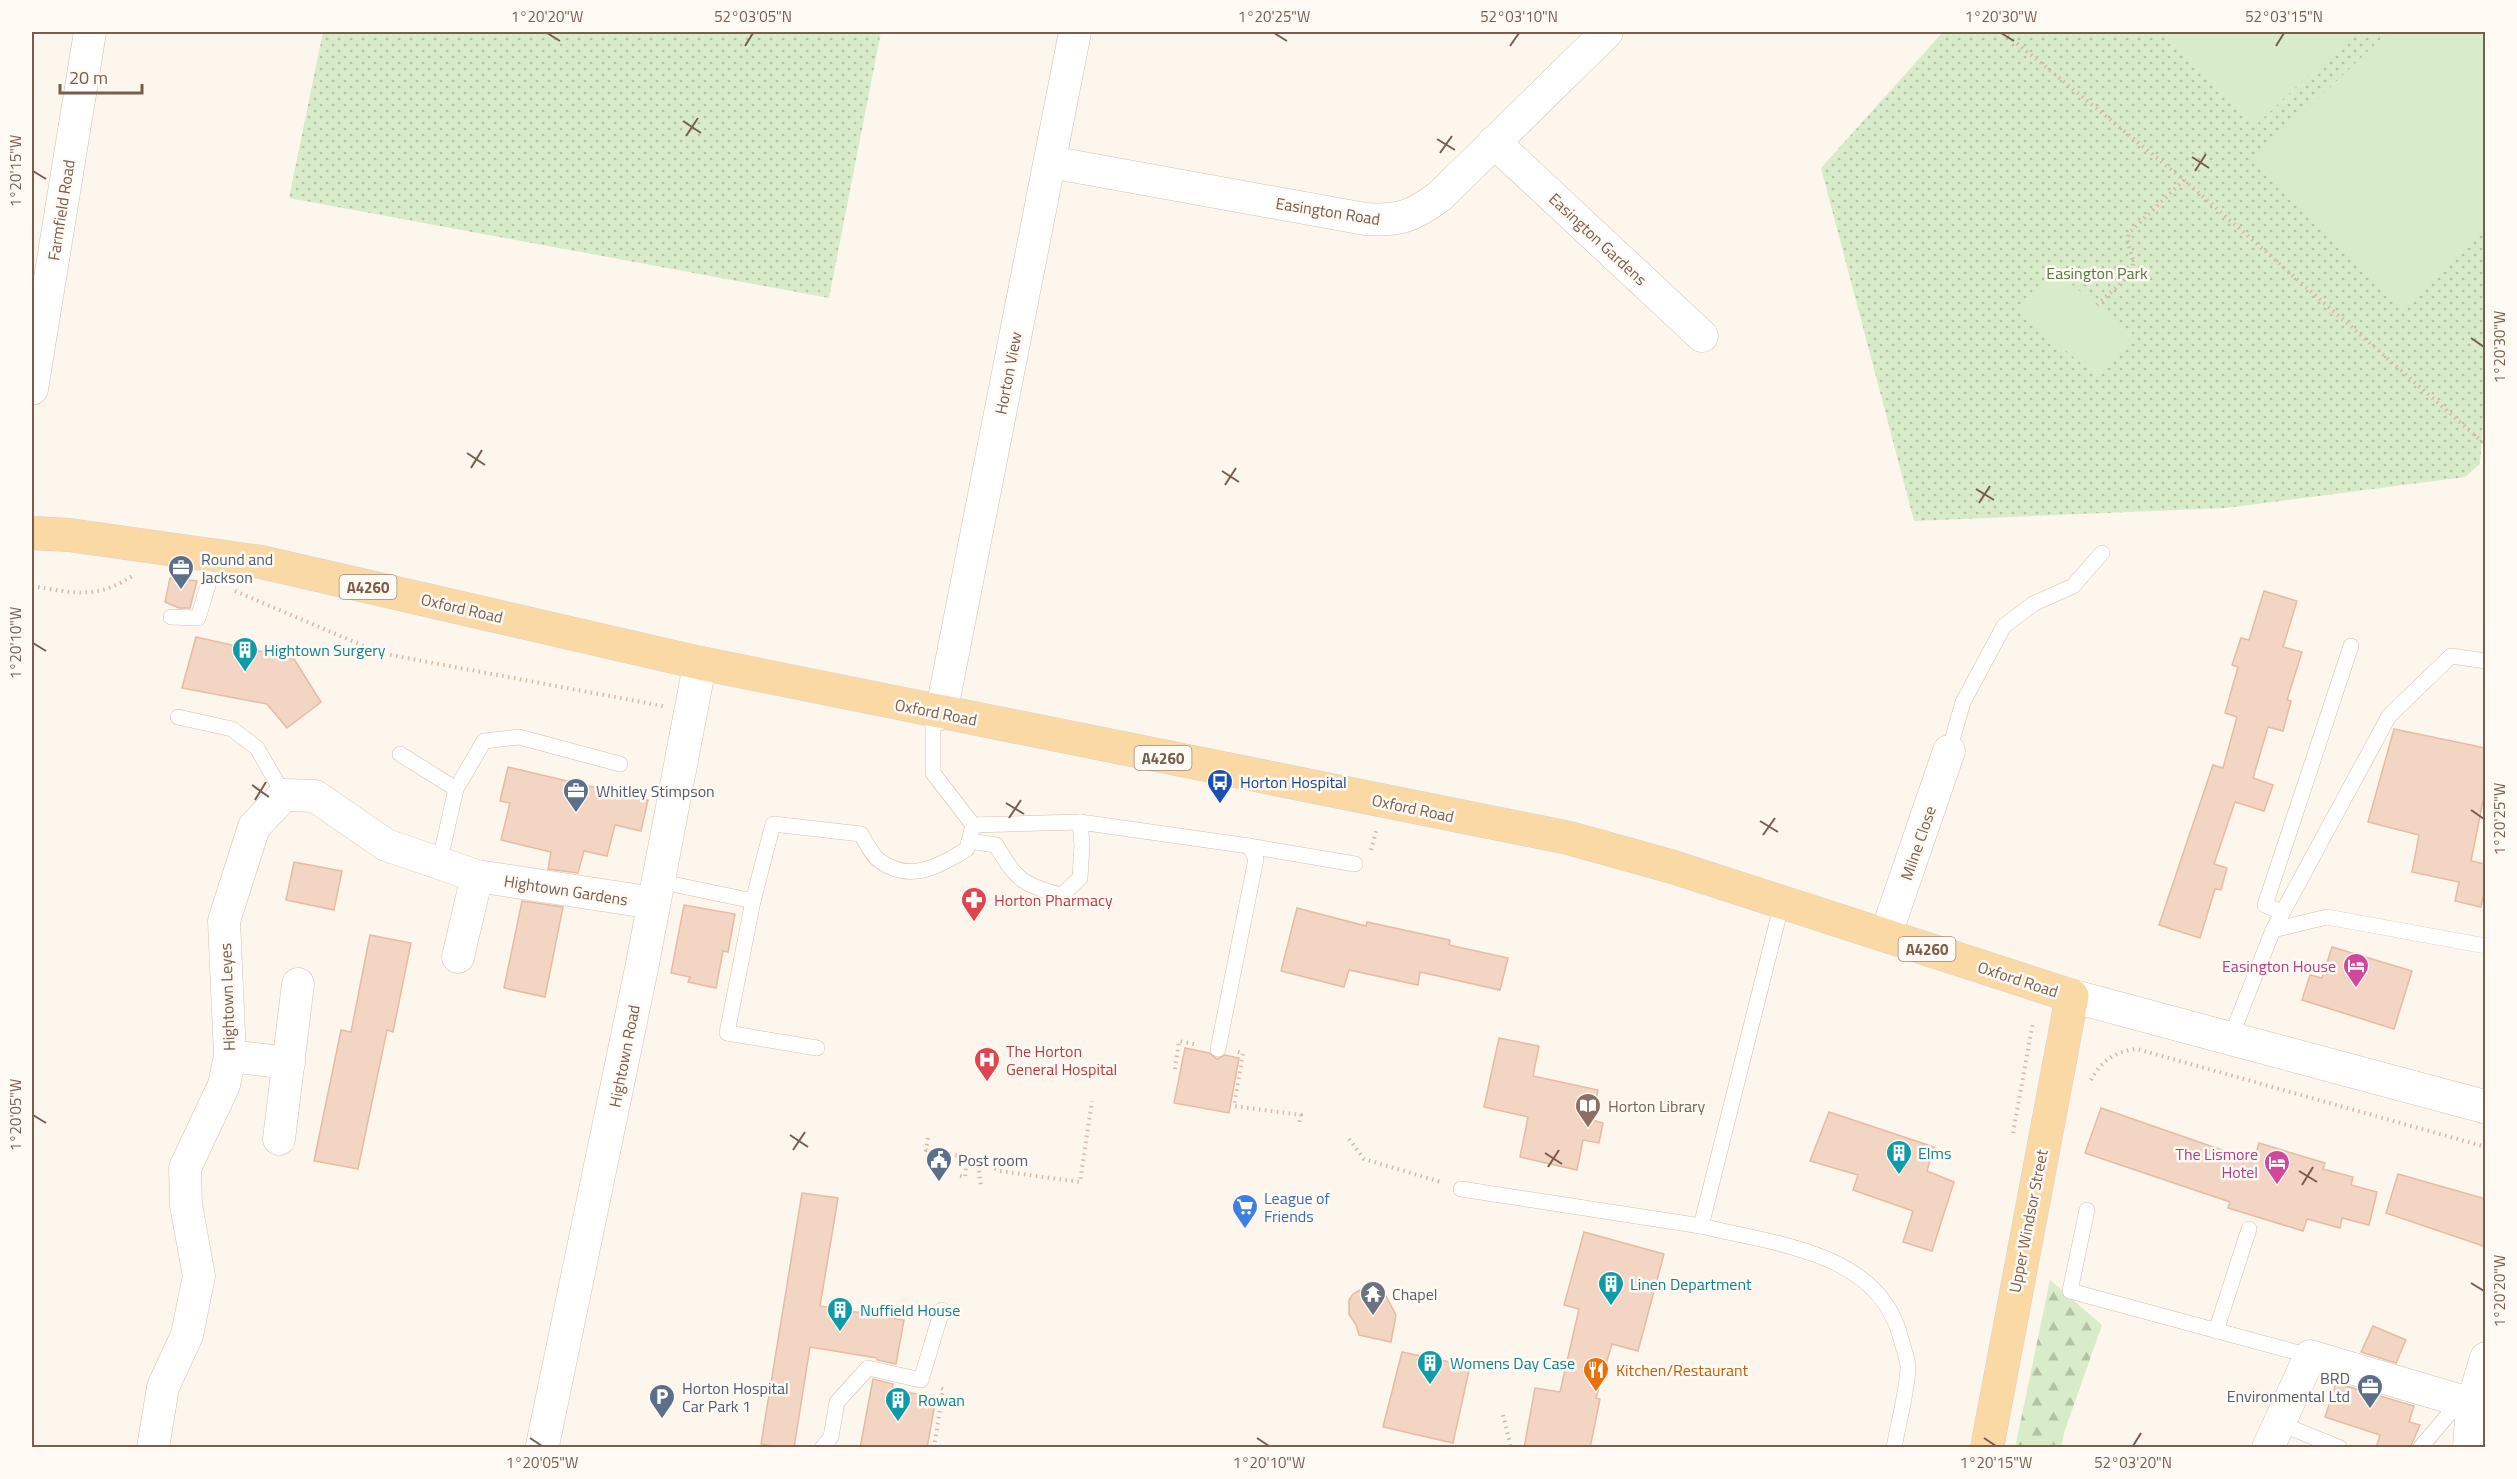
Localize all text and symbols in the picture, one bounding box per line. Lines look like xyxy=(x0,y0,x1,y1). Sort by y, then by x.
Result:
text: 1°20'20"W xyxy=(511,5,583,28)
text: 52°03'05"N xyxy=(714,5,792,28)
text: 1°20'25"W xyxy=(1238,5,1310,28)
text: 52°03'10"N xyxy=(1480,5,1558,28)
text: 1°20'30"W xyxy=(1965,5,2037,28)
text: 52°03'15"N xyxy=(2245,5,2323,28)
scale bar xyxy=(60,57,142,95)
text: 20 m xyxy=(69,64,108,91)
text: 1°20'15"W xyxy=(4,135,27,207)
street label: Farmfield Road xyxy=(41,158,81,262)
street label: Easington Gardens xyxy=(1544,187,1652,291)
street label: Easington Road xyxy=(1274,191,1382,231)
park label: Easington Park xyxy=(2046,261,2148,285)
text: 1°20'30"W xyxy=(2488,311,2511,383)
street label: Horton View xyxy=(988,330,1028,416)
place label: Round and Jackson xyxy=(201,547,273,589)
office icon: Round and Jackson xyxy=(166,553,196,591)
road number: A4260 xyxy=(340,575,397,599)
street label: Oxford Road xyxy=(419,587,505,629)
text: 1°20'10"W xyxy=(4,607,27,679)
building icon: Hightown Surgery xyxy=(230,635,260,673)
place label: Hightown Surgery xyxy=(264,638,386,662)
street label: Oxford Road xyxy=(893,692,979,732)
road number: A4260 xyxy=(1134,746,1192,770)
bus stop icon: Horton Hospital xyxy=(1205,767,1235,805)
place label: Horton Hospital xyxy=(1240,770,1347,794)
office icon: Whitley Stimpson xyxy=(561,776,591,814)
place label: Whitley Stimpson xyxy=(596,779,715,803)
text: 1°20'25"W xyxy=(2488,783,2511,855)
street label: Oxford Road xyxy=(1370,788,1456,828)
street label: Milne Close xyxy=(1894,803,1942,883)
street label: Hightown Gardens xyxy=(502,868,630,912)
pharmacy icon: Horton Pharmacy xyxy=(959,885,989,923)
place label: Horton Pharmacy xyxy=(994,888,1113,912)
road number: A4260 xyxy=(1898,937,1956,961)
street label: Hightown Leyes xyxy=(213,943,241,1051)
hotel icon: Easington House xyxy=(2341,951,2371,989)
place label: Easington House xyxy=(2222,954,2336,978)
street label: Oxford Road xyxy=(1975,955,2061,1003)
street label: Hightown Road xyxy=(602,1003,646,1109)
place label: The Horton General Hospital xyxy=(1006,1039,1117,1081)
hospital icon: The Horton General Hospital xyxy=(972,1045,1002,1083)
text: 1°20'05"W xyxy=(4,1079,27,1151)
library icon: Horton Library xyxy=(1573,1091,1603,1129)
place label: Horton Library xyxy=(1608,1094,1706,1118)
building icon: Elms xyxy=(1884,1138,1914,1176)
place label: Elms xyxy=(1918,1141,1951,1165)
place label: The Lismore Hotel xyxy=(2176,1142,2258,1184)
public building icon: Post room xyxy=(924,1145,954,1183)
street label: Upper Windsor Street xyxy=(2002,1147,2054,1295)
place label: Post room xyxy=(958,1148,1028,1172)
hotel icon: The Lismore Hotel xyxy=(2262,1148,2292,1186)
place label: League of Friends xyxy=(1264,1186,1330,1228)
supermarket icon: League of Friends xyxy=(1230,1192,1260,1230)
text: 1°20'20"W xyxy=(2488,1255,2511,1327)
building icon: Linen Department xyxy=(1596,1269,1626,1307)
place label: Linen Department xyxy=(1630,1272,1752,1296)
temple icon: Chapel xyxy=(1358,1279,1388,1317)
place label: Chapel xyxy=(1392,1282,1438,1306)
building icon: Nuffield House xyxy=(825,1295,855,1333)
place label: Nuffield House xyxy=(860,1298,960,1322)
building icon: Womens Day Case xyxy=(1415,1348,1445,1386)
place label: Womens Day Case xyxy=(1450,1351,1575,1375)
restaurant icon: Kitchen/Restaurant xyxy=(1581,1355,1611,1393)
place label: Kitchen/Restaurant xyxy=(1616,1358,1749,1382)
place label: BRD Environmental Ltd xyxy=(2227,1366,2350,1408)
office icon: BRD Environmental Ltd xyxy=(2355,1372,2385,1410)
place label: Horton Hospital Car Park 1 xyxy=(682,1376,789,1418)
parking icon: Horton Hospital Car Park 1 xyxy=(647,1382,677,1420)
building icon: Rowan xyxy=(883,1385,913,1423)
place label: Rowan xyxy=(918,1388,965,1412)
text: 1°20'05"W xyxy=(506,1451,578,1474)
text: 1°20'10"W xyxy=(1233,1451,1305,1474)
text: 1°20'15"W xyxy=(1960,1451,2032,1474)
text: 52°03'20"N xyxy=(2094,1451,2172,1474)

